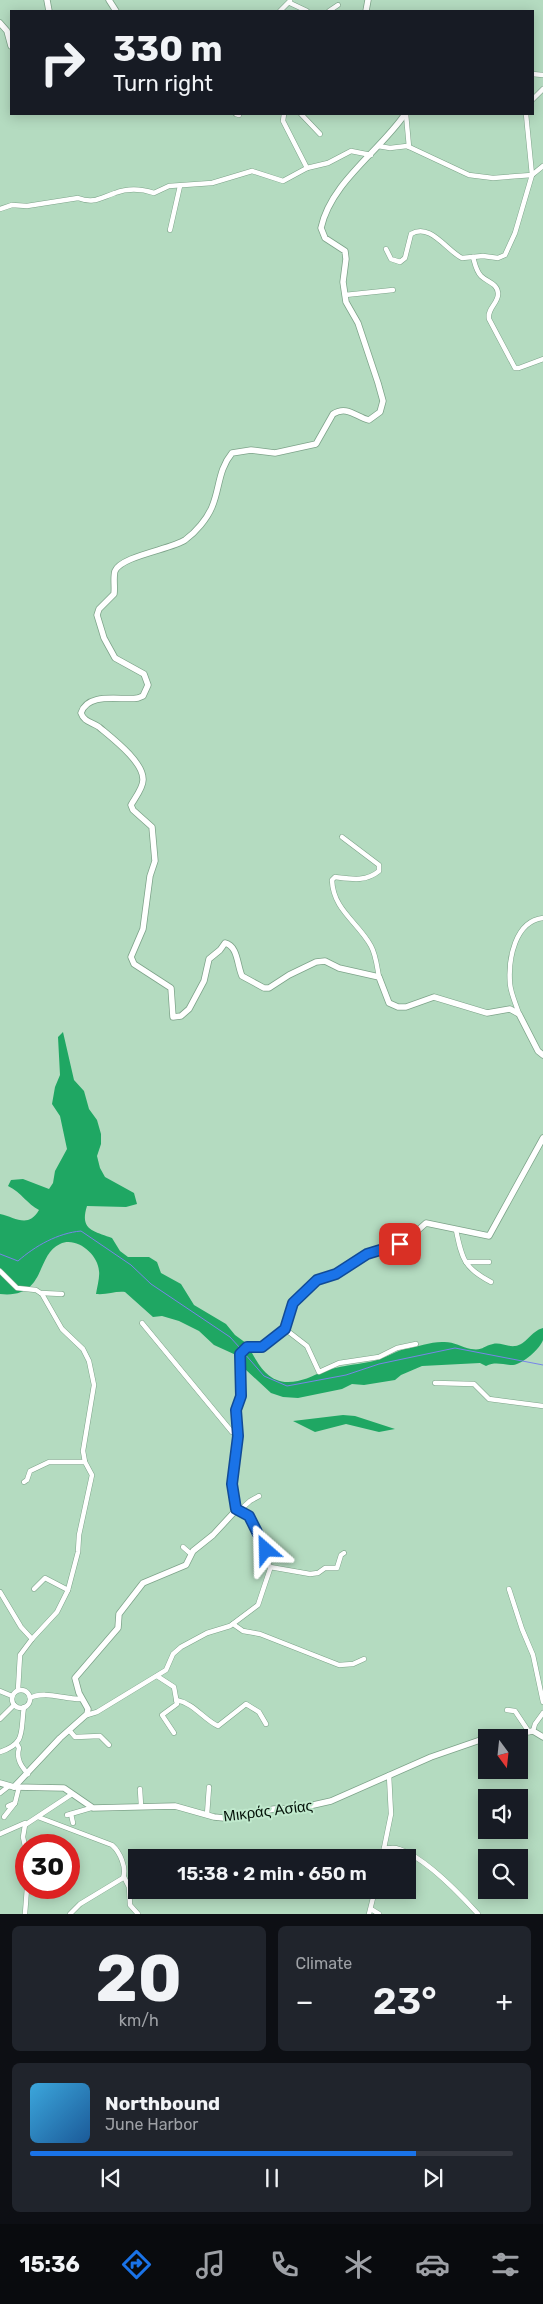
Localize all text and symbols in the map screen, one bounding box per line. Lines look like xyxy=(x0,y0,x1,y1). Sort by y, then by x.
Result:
text: 330 m xyxy=(113,28,222,70)
icon: right xyxy=(30,30,95,95)
text: Turn right xyxy=(113,70,213,97)
pin xyxy=(379,1223,421,1265)
icon: arrive xyxy=(386,1230,414,1258)
position arrow xyxy=(239,1523,291,1575)
north arrow xyxy=(478,1729,528,1779)
map controls xyxy=(478,1729,528,1899)
button: sound xyxy=(478,1789,528,1839)
street label: Μικράς Ασίας xyxy=(222,1797,314,1825)
speed limit sign: 30 xyxy=(15,1834,80,1899)
button: search xyxy=(478,1849,528,1899)
text: 15:38 · 2 min · 650 m xyxy=(177,1862,367,1885)
text: 20 xyxy=(96,1940,182,2017)
text: Climate xyxy=(296,1954,352,1973)
text: 23° xyxy=(373,1978,437,2024)
text: − xyxy=(296,1985,314,2018)
text: + xyxy=(496,1985,513,2018)
text: km/h xyxy=(119,2011,159,2030)
text: Northbound xyxy=(105,2092,220,2115)
text: June Harbor xyxy=(105,2115,198,2134)
icon: previous xyxy=(97,2164,125,2192)
icon: pause xyxy=(258,2164,286,2192)
icon: next xyxy=(419,2164,447,2192)
icon: directions xyxy=(119,2247,154,2282)
icon: music xyxy=(193,2247,228,2282)
icon: phone xyxy=(267,2247,302,2282)
icon: climate xyxy=(341,2247,376,2282)
icon: car xyxy=(415,2247,450,2282)
icon: filters xyxy=(488,2247,523,2282)
text: 15:36 xyxy=(19,2251,80,2278)

